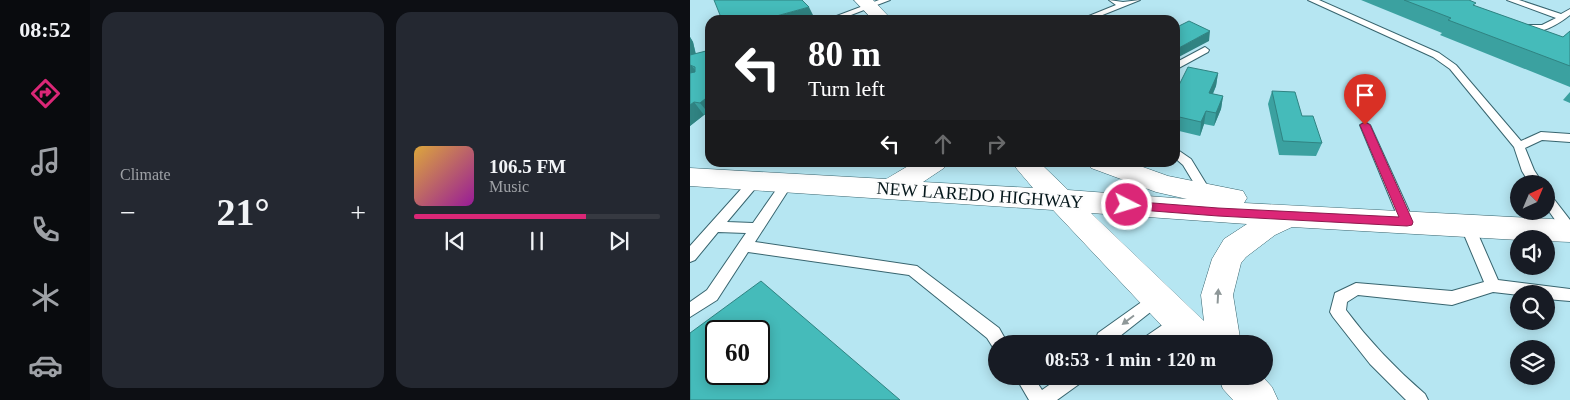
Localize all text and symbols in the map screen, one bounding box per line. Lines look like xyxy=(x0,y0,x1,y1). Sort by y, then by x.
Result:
text: 08:52 xyxy=(19,17,71,42)
icon: left xyxy=(725,35,790,100)
text: 80 m xyxy=(808,35,881,74)
pin xyxy=(1344,74,1386,125)
icon: directions xyxy=(28,76,63,111)
text: Turn left xyxy=(808,76,885,101)
icon: arrive xyxy=(1351,81,1379,109)
icon: left xyxy=(876,130,904,158)
icon: ahead xyxy=(929,130,957,158)
icon: right xyxy=(982,130,1010,158)
icon: music xyxy=(28,144,63,179)
text: 106.5 FM xyxy=(489,156,566,177)
text: Climate xyxy=(120,166,171,183)
north arrow xyxy=(1510,175,1555,220)
map controls xyxy=(1510,175,1555,385)
text: Music xyxy=(489,178,529,195)
street label: NEW LAREDO HIGHWAY xyxy=(876,178,1084,212)
position arrow xyxy=(1100,178,1152,230)
text: 21° xyxy=(216,191,270,233)
text: − xyxy=(120,197,136,228)
text: + xyxy=(350,197,366,228)
icon: phone xyxy=(28,212,63,247)
icon: previous xyxy=(441,227,469,255)
icon: pause xyxy=(523,227,551,255)
icon: next xyxy=(605,227,633,255)
button: sound xyxy=(1510,230,1555,275)
icon: climate xyxy=(28,280,63,315)
button: search xyxy=(1510,285,1555,330)
one-way arrow xyxy=(1215,287,1223,303)
one-way arrow xyxy=(1121,315,1135,325)
speed limit sign: 60 xyxy=(705,320,770,385)
button: layers xyxy=(1510,340,1555,385)
icon: car xyxy=(28,348,63,383)
text: 08:53 · 1 min · 120 m xyxy=(1045,349,1216,370)

